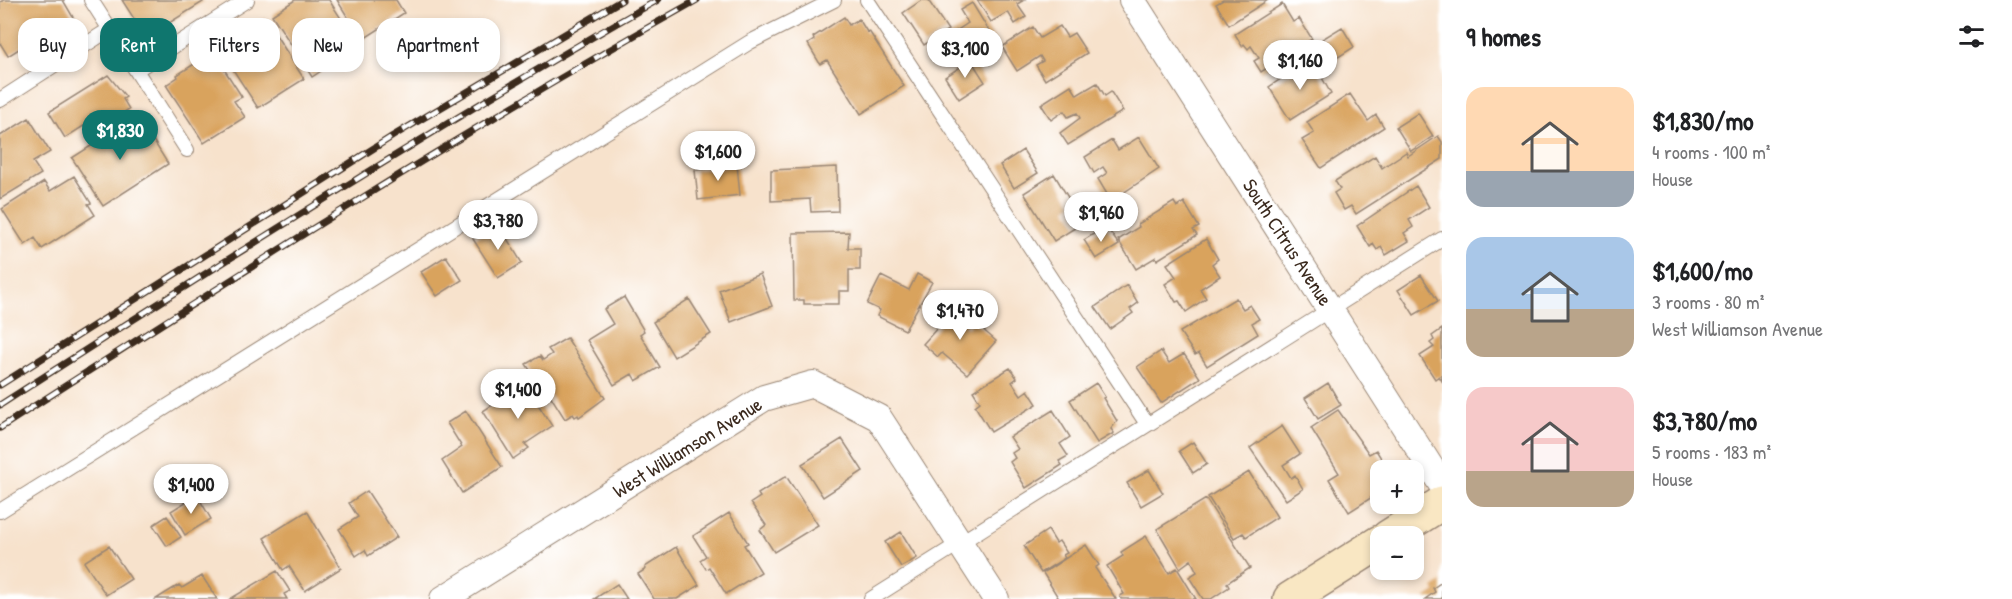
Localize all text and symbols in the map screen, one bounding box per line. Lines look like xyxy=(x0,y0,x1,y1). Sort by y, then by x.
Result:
chip: Buy xyxy=(18,18,88,72)
chip: Rent xyxy=(100,18,177,72)
chip: Filters xyxy=(189,18,280,72)
chip: New xyxy=(292,18,364,72)
chip: Apartment xyxy=(376,18,500,72)
text: 9 homes xyxy=(1466,19,1541,54)
icon: filters xyxy=(1955,20,1988,53)
pin: $3,100 xyxy=(916,28,1014,79)
text: $3,100 xyxy=(941,34,989,61)
pin: $1,160 xyxy=(1251,40,1349,91)
text: $1,160 xyxy=(1277,46,1323,73)
text: $1,830/mo xyxy=(1652,103,1754,138)
pin: $1,830 xyxy=(71,110,169,161)
icon: home xyxy=(1514,111,1586,183)
text: $1,830 xyxy=(96,116,144,143)
pin: $1,600 xyxy=(669,131,767,182)
text: $1,600 xyxy=(694,137,742,164)
text: 4 rooms · 100 m² xyxy=(1652,138,1770,165)
text: House xyxy=(1652,165,1693,192)
street label: South Citrus Avenue xyxy=(1237,173,1339,311)
pin: $1,960 xyxy=(1052,192,1150,243)
text: $1,960 xyxy=(1078,198,1124,225)
pin: $3,780 xyxy=(449,200,547,251)
text: $3,780 xyxy=(473,206,523,233)
text: $1,600/mo xyxy=(1652,253,1753,288)
icon: home xyxy=(1514,261,1586,333)
text: 3 rooms · 80 m² xyxy=(1652,288,1764,315)
pin: $1,470 xyxy=(911,290,1009,341)
text: $1,470 xyxy=(936,296,984,323)
text: West Williamson Avenue xyxy=(1652,315,1823,342)
pin: $1,400 xyxy=(469,369,567,420)
text: $1,400 xyxy=(495,375,541,402)
street label: West Williamson Avenue xyxy=(607,390,767,504)
text: $3,780/mo xyxy=(1652,403,1757,438)
icon: home xyxy=(1514,411,1586,483)
text: 5 rooms · 183 m² xyxy=(1652,438,1771,465)
map controls xyxy=(1370,460,1424,580)
button: + xyxy=(1370,460,1424,514)
pin: $1,400 xyxy=(142,464,240,515)
text: House xyxy=(1652,465,1693,492)
text: $1,400 xyxy=(168,470,214,497)
button: − xyxy=(1370,526,1424,580)

